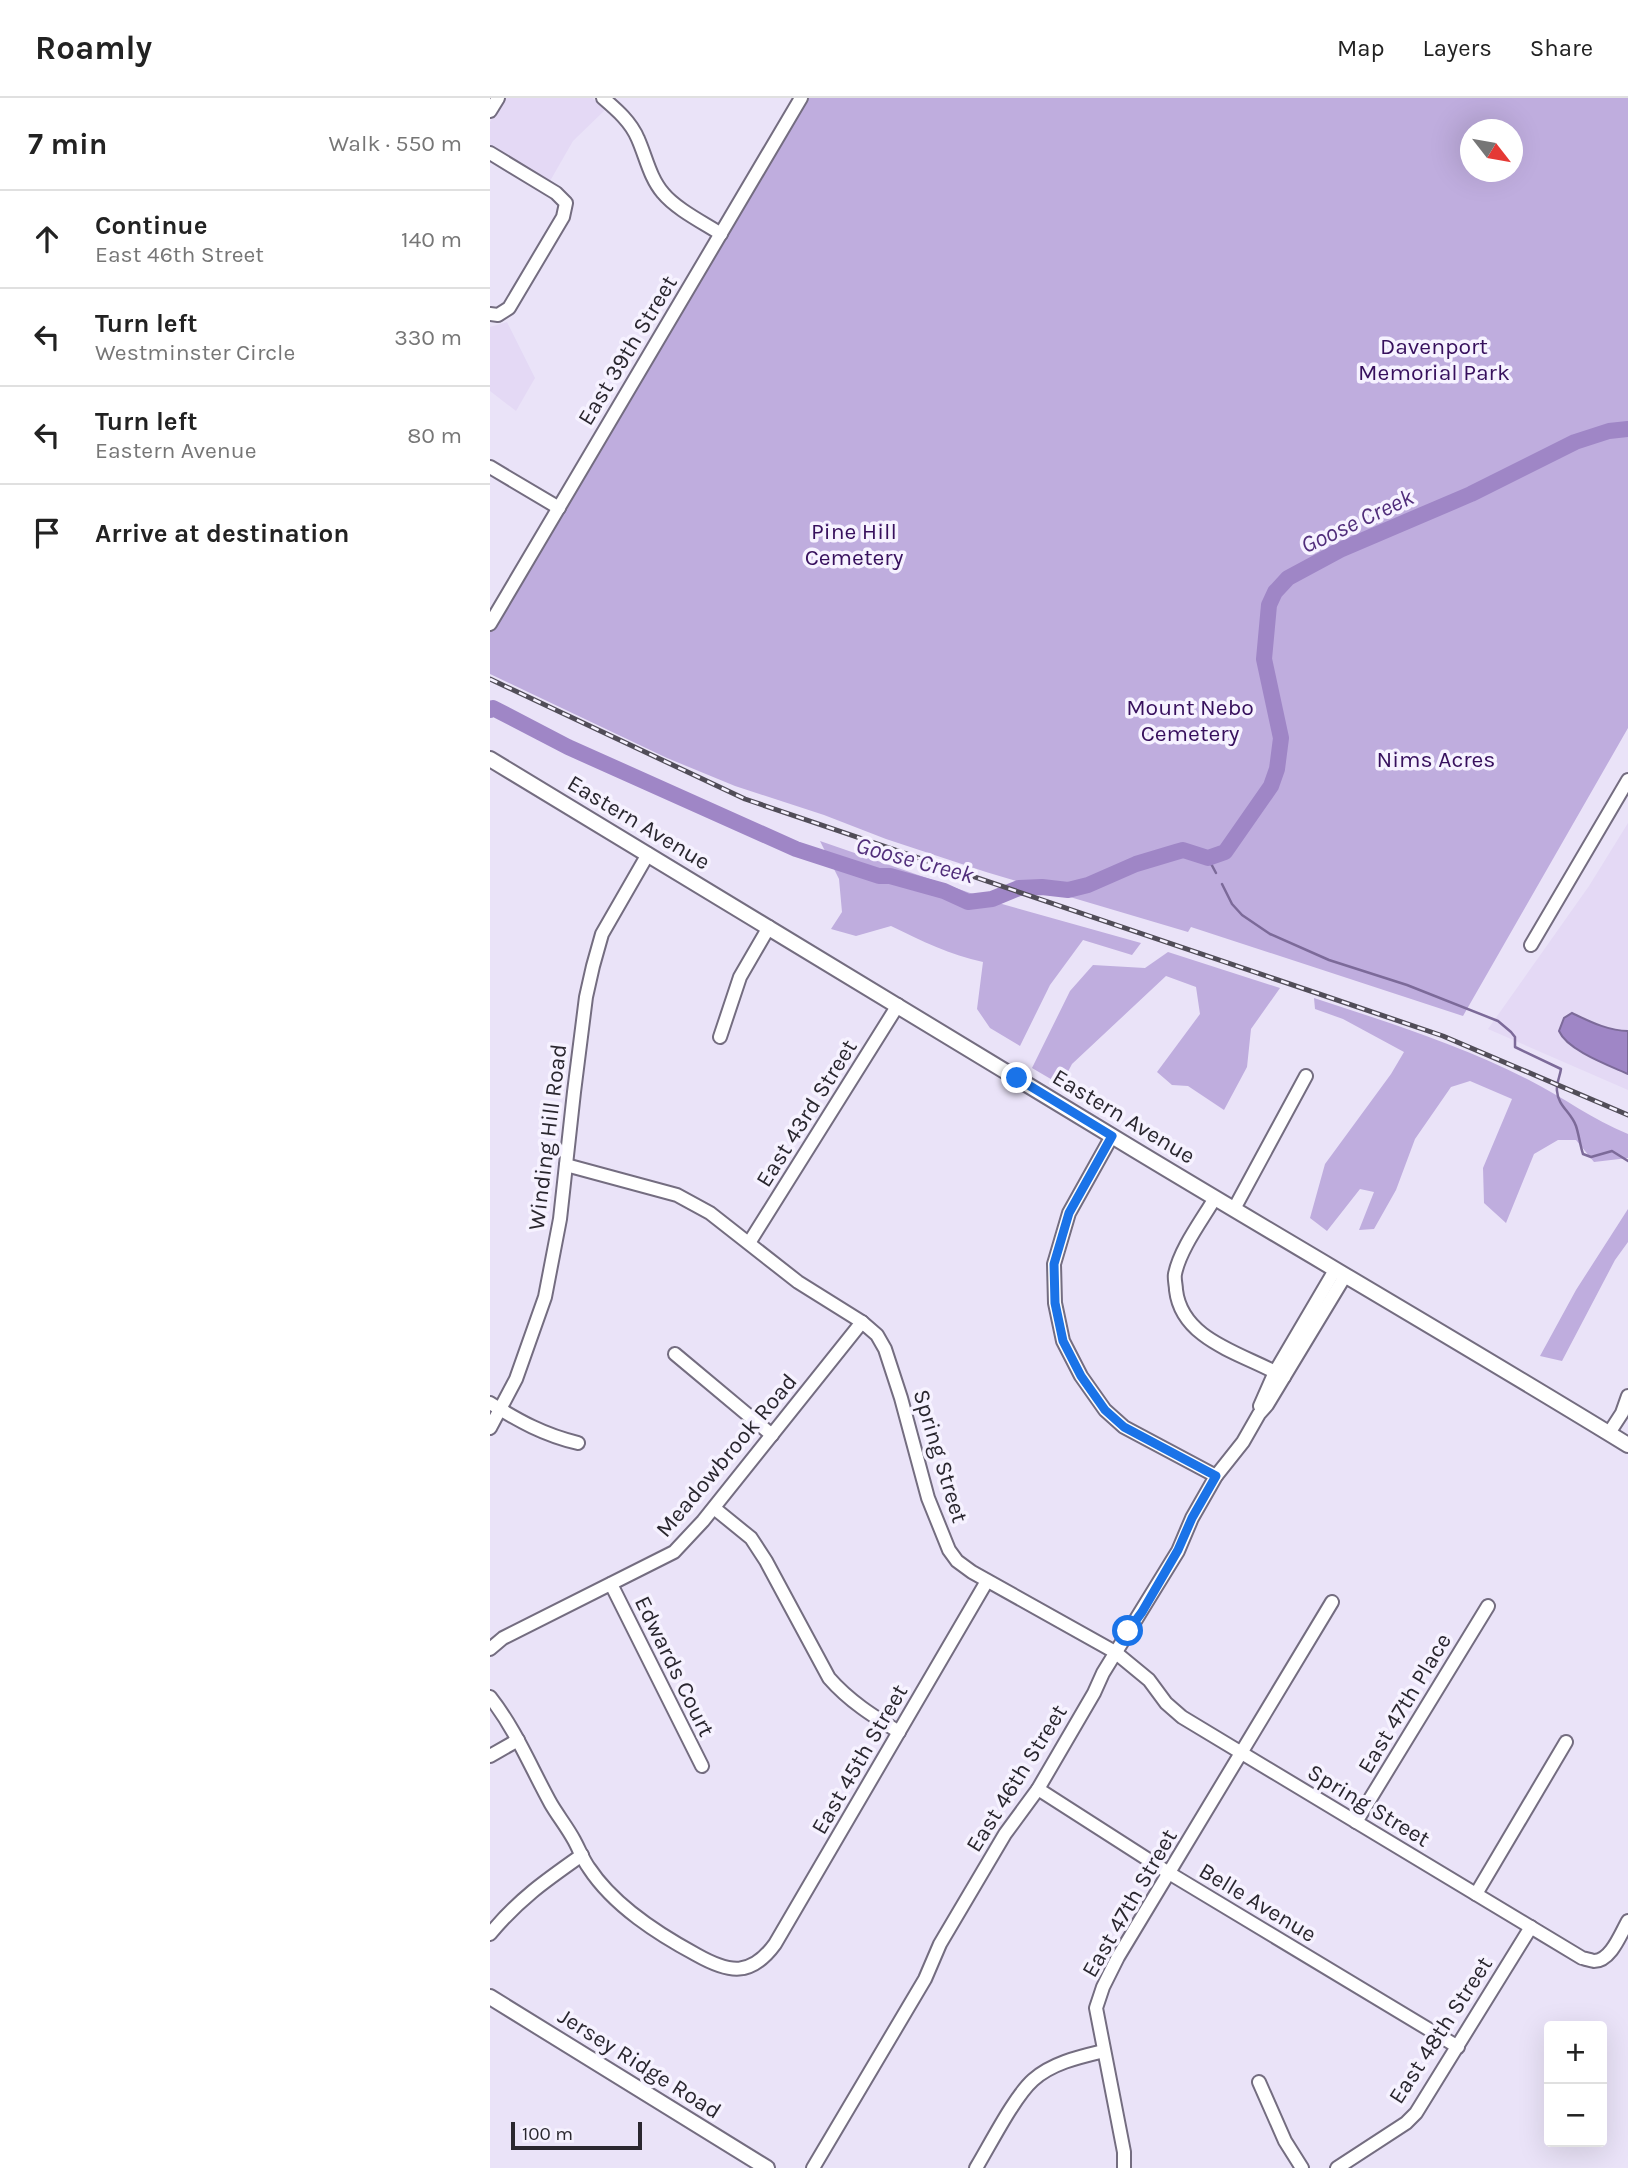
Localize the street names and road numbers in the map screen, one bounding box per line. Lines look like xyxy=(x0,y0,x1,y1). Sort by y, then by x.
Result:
street label: East 39th Street xyxy=(572,270,683,430)
street label: Eastern Avenue xyxy=(563,769,715,876)
street label: East 43rd Street xyxy=(750,1034,863,1192)
street label: Winding Hill Road xyxy=(523,1042,572,1232)
street label: Eastern Avenue xyxy=(1048,1063,1200,1170)
street label: Meadowbrook Road xyxy=(650,1368,803,1543)
street label: Spring Street xyxy=(907,1386,974,1526)
street label: Edwards Court xyxy=(629,1592,720,1741)
street label: East 47th Place xyxy=(1352,1628,1457,1778)
street label: East 45th Street xyxy=(806,1679,913,1839)
street label: East 46th Street xyxy=(960,1699,1073,1857)
street label: Spring Street xyxy=(1303,1758,1435,1853)
street label: East 47th Street xyxy=(1076,1824,1183,1982)
street label: Belle Avenue xyxy=(1194,1857,1321,1948)
street label: East 48th Street xyxy=(1383,1951,1498,2109)
street label: Jersey Ridge Road xyxy=(553,2002,726,2124)

